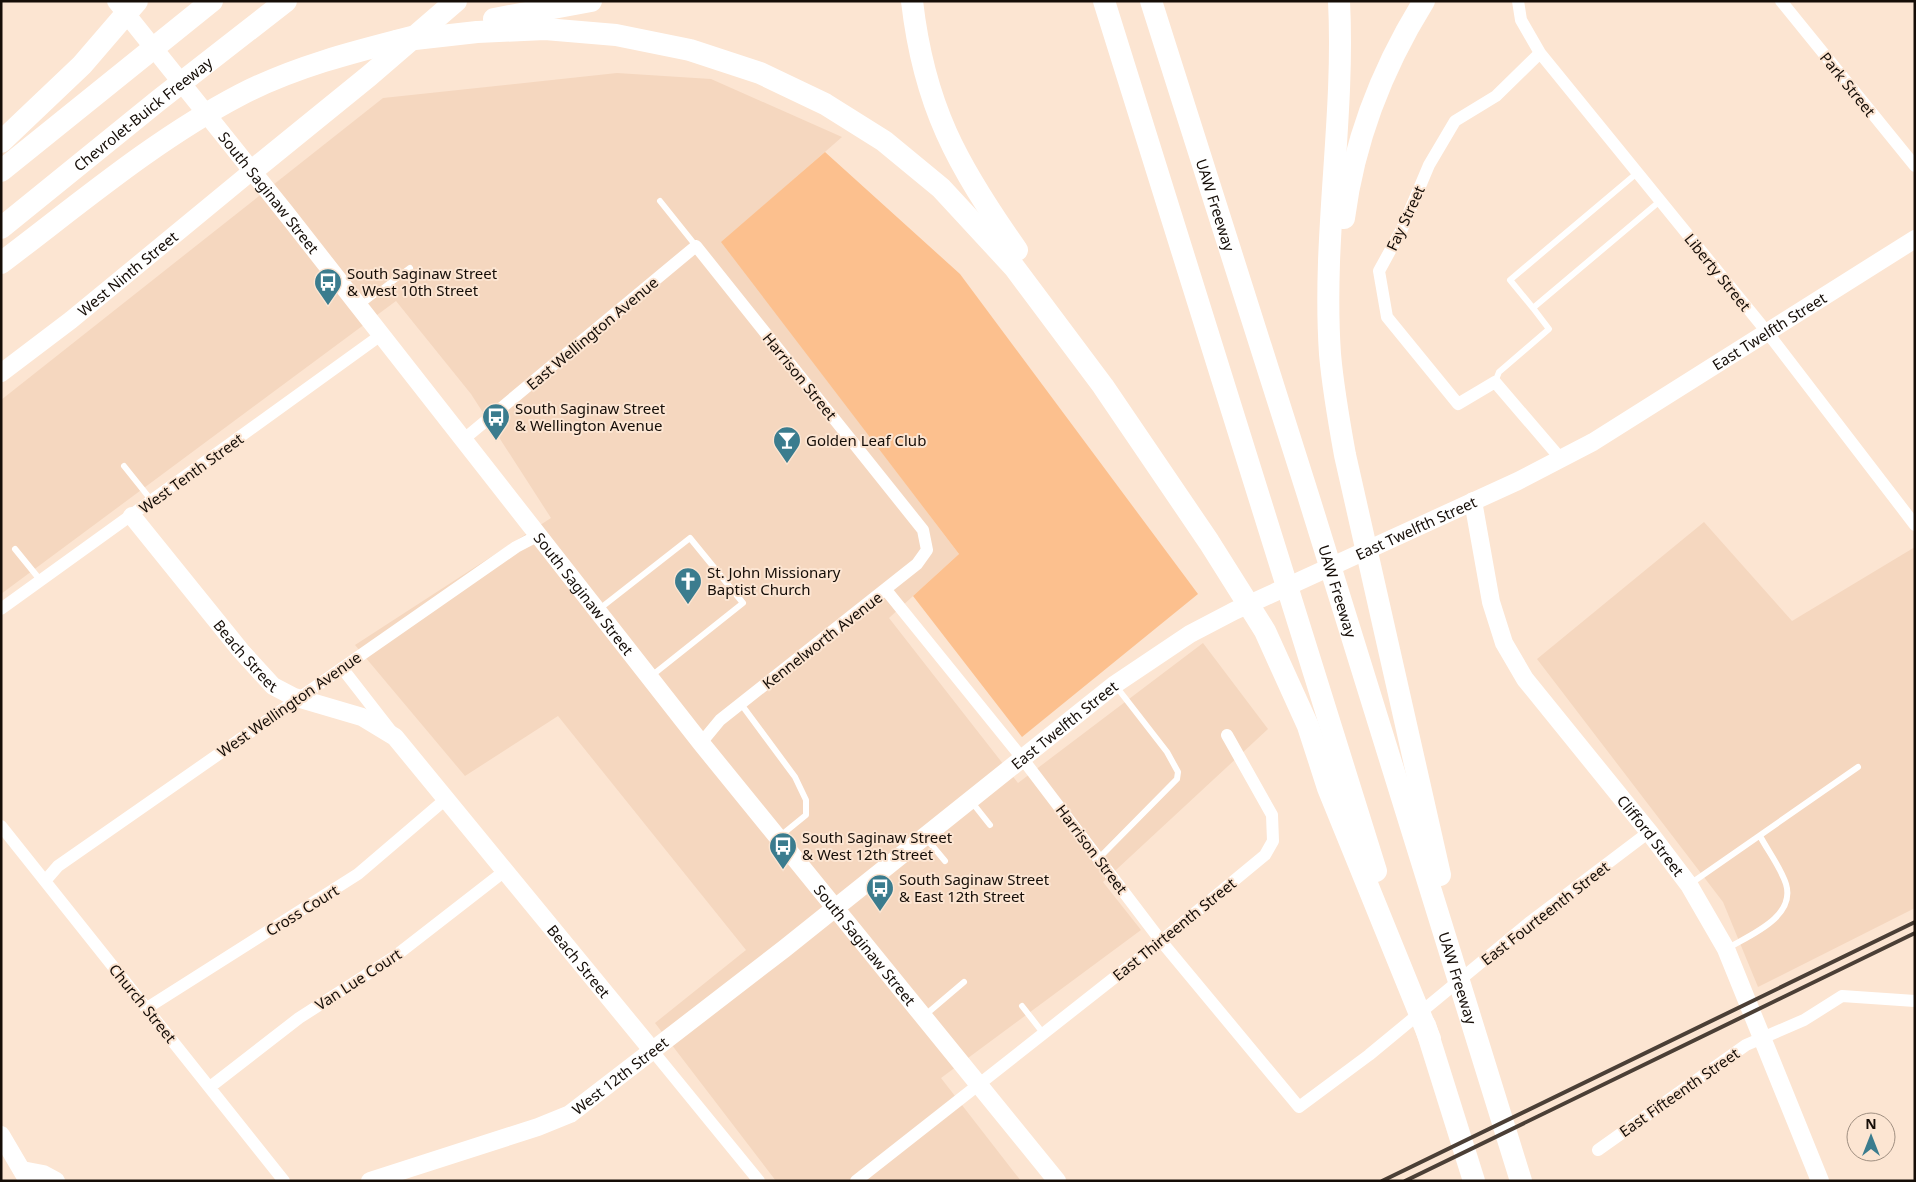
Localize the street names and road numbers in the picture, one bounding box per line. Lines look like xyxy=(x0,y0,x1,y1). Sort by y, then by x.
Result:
street label: Park Street xyxy=(1816,48,1881,121)
street label: Chevrolet-Buick Freeway xyxy=(69,52,217,175)
street label: South Saginaw Street xyxy=(214,127,324,258)
street label: UAW Freeway xyxy=(1192,156,1240,254)
street label: Fay Street xyxy=(1381,182,1429,254)
street label: West Ninth Street xyxy=(73,226,182,321)
street label: Liberty Street xyxy=(1681,229,1756,315)
street label: East Wellington Avenue xyxy=(522,272,662,394)
street label: East Twelfth Street xyxy=(1708,287,1830,374)
street label: Harrison Street xyxy=(759,328,842,424)
street label: West Tenth Street xyxy=(135,428,248,518)
street label: East Twelfth Street xyxy=(1352,491,1480,564)
street label: South Saginaw Street xyxy=(530,528,638,659)
street label: UAW Freeway xyxy=(1314,542,1362,640)
street label: Kennelworth Avenue xyxy=(758,587,886,693)
street label: Beach Street xyxy=(209,615,281,697)
street label: West Wellington Avenue xyxy=(213,647,365,761)
street label: East Twelfth Street xyxy=(1007,676,1122,774)
street label: Clifford Street xyxy=(1613,791,1689,880)
street label: Harrison Street xyxy=(1052,800,1133,898)
street label: East Fourteenth Street xyxy=(1477,856,1614,969)
street label: East Thirteenth Street xyxy=(1108,873,1240,985)
street label: Cross Court xyxy=(262,879,343,940)
street label: South Saginaw Street xyxy=(810,880,921,1010)
street label: Beach Street xyxy=(543,920,615,1002)
street label: UAW Freeway xyxy=(1434,929,1482,1027)
street label: Van Lue Court xyxy=(311,943,406,1014)
street label: Church Street xyxy=(105,959,181,1047)
street label: West 12th Street xyxy=(568,1032,673,1119)
street label: East Fifteenth Street xyxy=(1615,1043,1743,1141)

